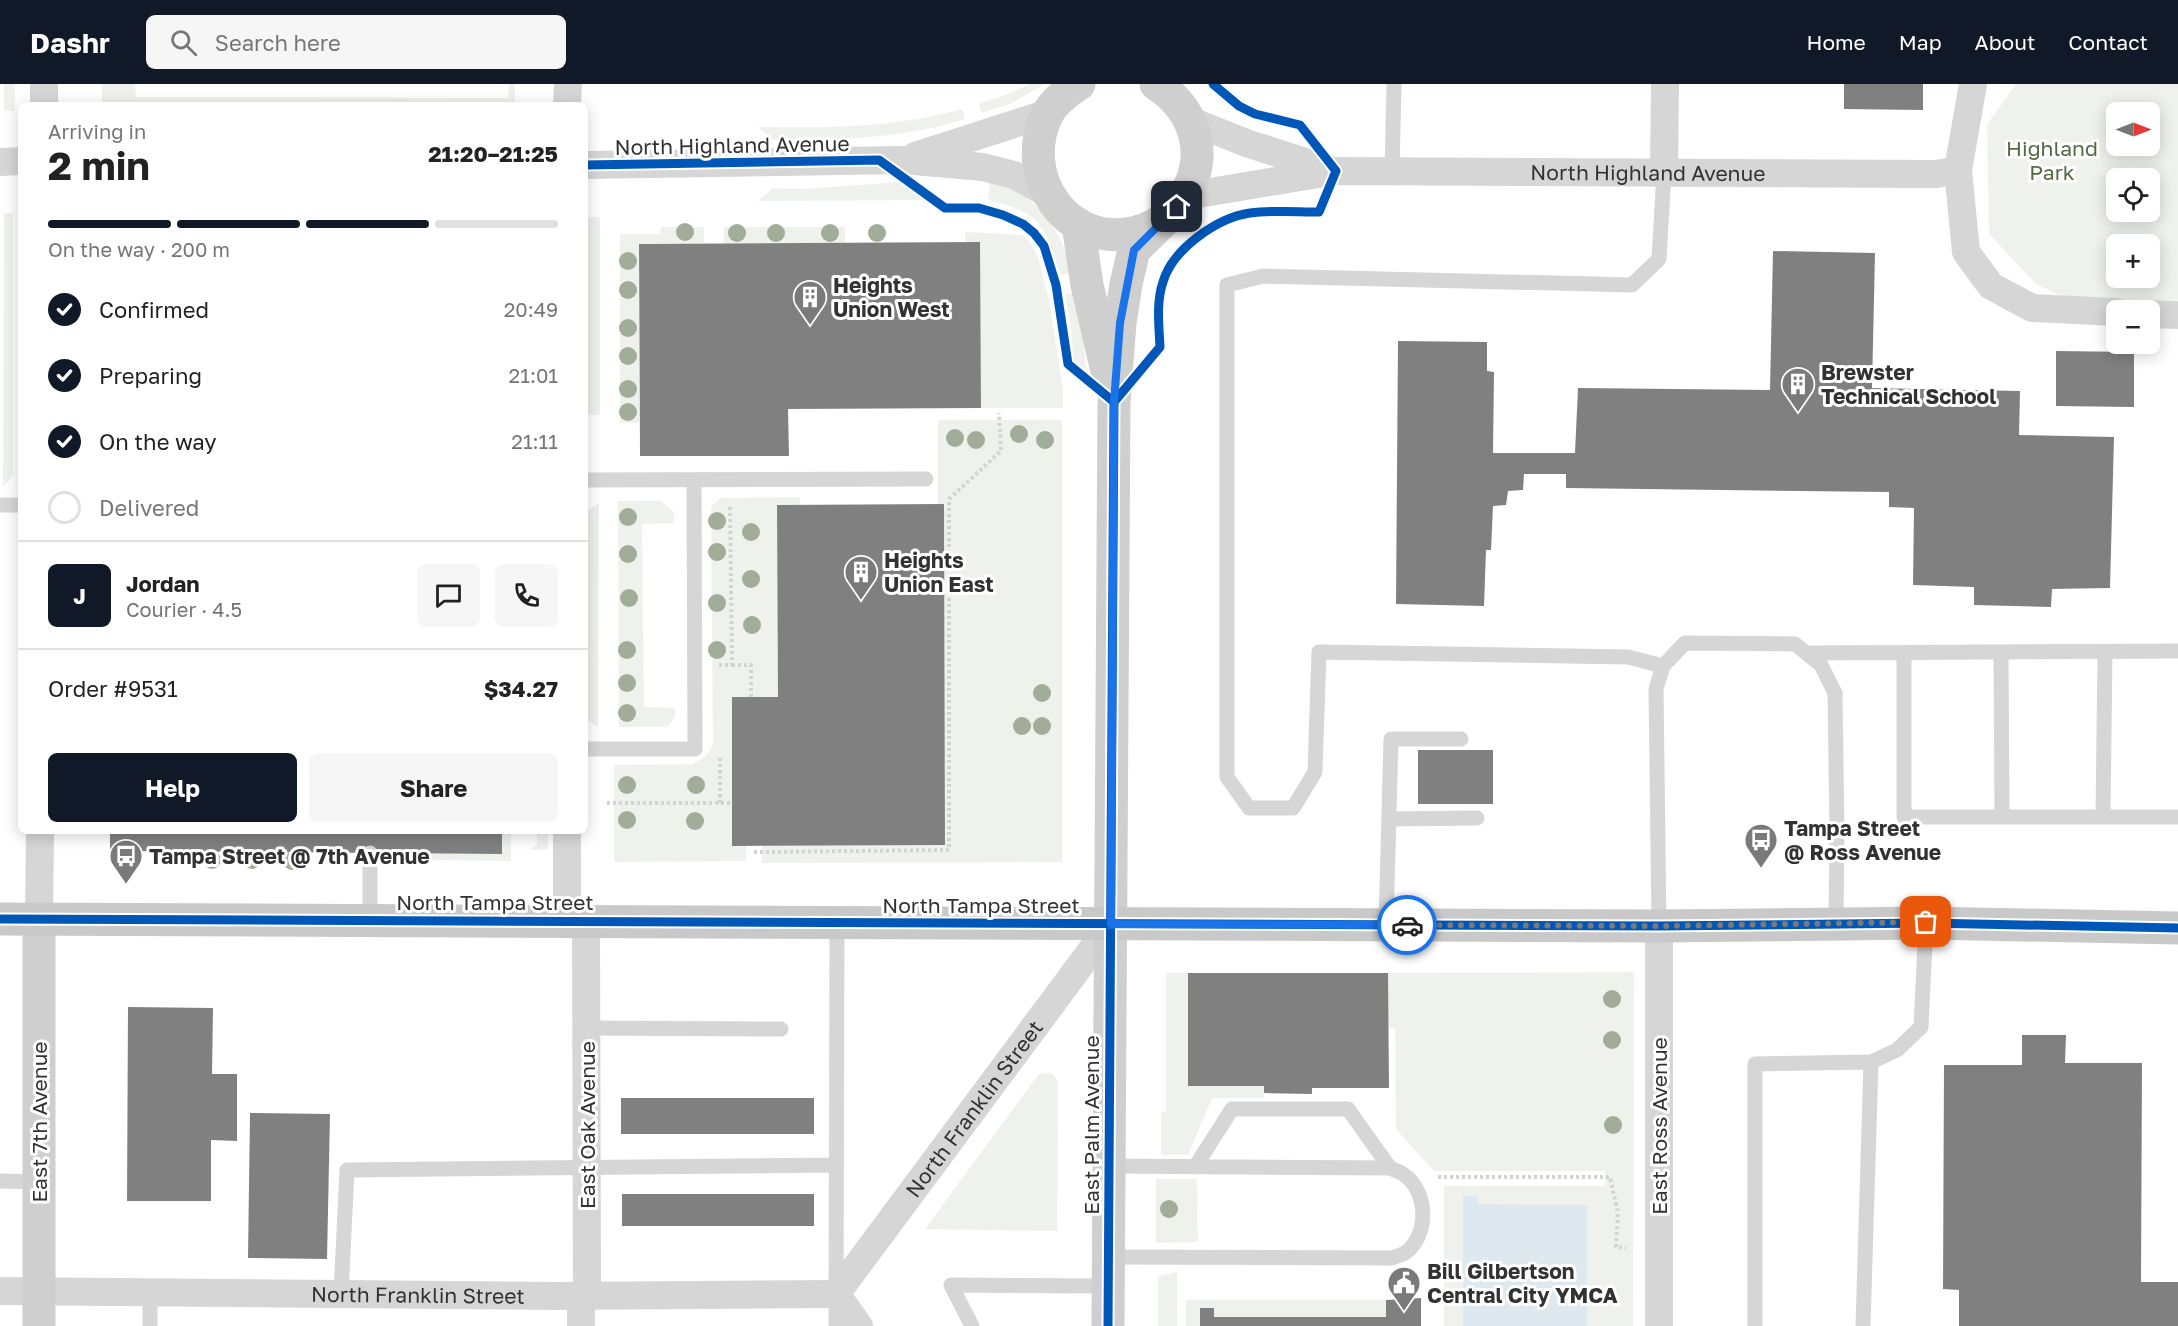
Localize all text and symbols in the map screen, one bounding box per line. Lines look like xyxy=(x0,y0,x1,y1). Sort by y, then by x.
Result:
search box xyxy=(146,15,566,69)
text: Dashr xyxy=(30,26,110,59)
icon: search xyxy=(167,26,200,59)
text: Search here xyxy=(215,29,341,56)
text: Home xyxy=(1806,29,1866,55)
text: Map xyxy=(1899,29,1942,55)
text: About xyxy=(1975,29,2035,55)
text: Contact xyxy=(2068,29,2148,55)
north arrow xyxy=(2106,102,2160,156)
map controls xyxy=(2106,102,2160,354)
text: Arriving in xyxy=(48,119,146,143)
street label: North Highland Avenue xyxy=(614,130,850,160)
park label: Highland Park xyxy=(2006,135,2098,185)
text: 21:20–21:25 xyxy=(428,140,558,167)
text: 2 min xyxy=(48,142,150,189)
street label: North Highland Avenue xyxy=(1530,159,1766,186)
button: locate xyxy=(2106,168,2160,222)
pin xyxy=(1151,181,1202,232)
icon: home xyxy=(1160,190,1193,223)
button: + xyxy=(2106,234,2160,288)
text: On the way · 200 m xyxy=(48,237,230,261)
place label: Heights Union West xyxy=(833,272,950,322)
building icon: Heights Union West xyxy=(792,279,828,326)
icon: check xyxy=(48,293,81,326)
text: Confirmed xyxy=(99,296,209,323)
text: 20:49 xyxy=(504,297,558,321)
button: − xyxy=(2106,300,2160,354)
icon: check xyxy=(48,359,81,392)
place label: Brewster Technical School xyxy=(1821,359,1996,409)
text: Preparing xyxy=(99,362,202,389)
text: 21:01 xyxy=(509,363,558,387)
building icon: Brewster Technical School xyxy=(1780,366,1816,413)
icon: check xyxy=(48,425,81,458)
text: On the way xyxy=(99,428,217,455)
text: 21:11 xyxy=(511,429,558,453)
text: Delivered xyxy=(99,494,199,521)
place label: Heights Union East xyxy=(884,547,994,597)
building icon: Heights Union East xyxy=(843,554,879,601)
button: chat xyxy=(417,564,480,627)
button: phone xyxy=(495,564,558,627)
text: Jordan xyxy=(126,570,200,597)
text: J xyxy=(73,582,86,609)
text: Courier · 4.5 xyxy=(126,597,242,621)
text: Order #9531 xyxy=(48,675,178,702)
text: $34.27 xyxy=(484,675,558,702)
button: Help xyxy=(48,753,297,822)
button: Share xyxy=(309,753,558,822)
place label: Tampa Street @ Ross Avenue xyxy=(1784,815,1941,865)
bus stop icon: Tampa Street @ Ross Avenue xyxy=(1743,822,1779,869)
bus stop icon: Tampa Street @ 7th Avenue xyxy=(108,838,144,885)
place label: Tampa Street @ 7th Avenue xyxy=(149,843,430,869)
street label: North Tampa Street xyxy=(396,889,594,915)
street label: North Tampa Street xyxy=(882,892,1080,918)
courier xyxy=(1377,895,1437,955)
pin xyxy=(1900,896,1951,947)
icon: bag xyxy=(1909,905,1942,938)
icon: car xyxy=(1391,909,1424,942)
street label: North Franklin Street xyxy=(900,1015,1048,1202)
street label: East Palm Avenue xyxy=(1078,1035,1104,1215)
street label: East Ross Avenue xyxy=(1646,1037,1672,1215)
street label: East 7th Avenue xyxy=(26,1041,52,1203)
street label: East Oak Avenue xyxy=(574,1041,600,1209)
place label: Bill Gilbertson Central City YMCA xyxy=(1427,1258,1618,1308)
public building icon: Bill Gilbertson Central City YMCA xyxy=(1386,1265,1422,1312)
street label: North Franklin Street xyxy=(311,1281,525,1309)

